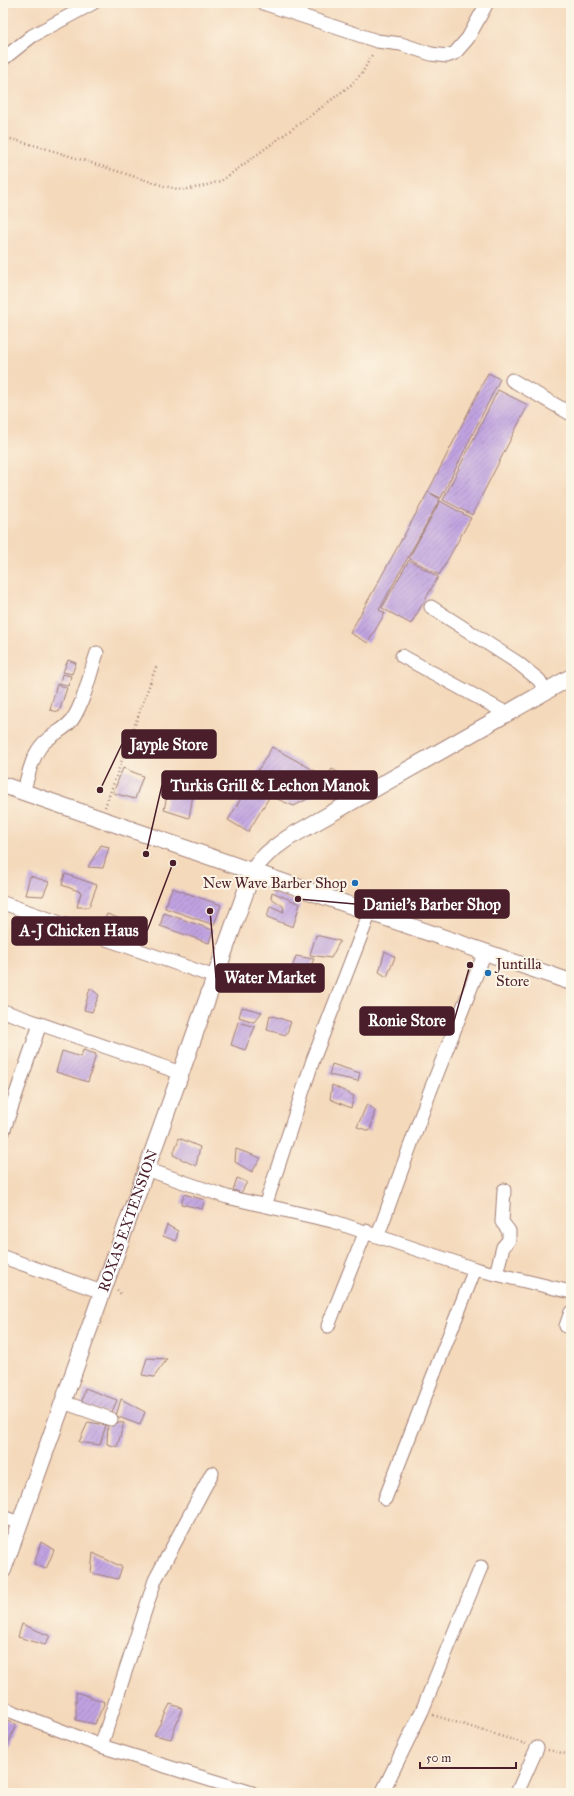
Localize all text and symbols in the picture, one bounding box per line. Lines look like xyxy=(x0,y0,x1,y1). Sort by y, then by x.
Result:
callout: Jayple Store xyxy=(122,730,216,758)
text: Jayple Store xyxy=(128,735,208,755)
callout: Turkis Grill & Lechon Manok xyxy=(162,771,377,799)
text: Turkis Grill & Lechon Manok xyxy=(169,776,370,795)
place label: New Wave Barber Shop xyxy=(203,874,347,892)
marker: New Wave Barber Shop xyxy=(350,878,360,888)
callout: Daniel's Barber Shop xyxy=(355,890,509,918)
text: Daniel's Barber Shop xyxy=(363,895,501,915)
callout: A-J Chicken Haus xyxy=(12,917,147,945)
text: A-J Chicken Haus xyxy=(18,921,139,941)
place label: Juntilla Store xyxy=(494,955,542,990)
callout: Water Market xyxy=(216,964,324,992)
text: Water Market xyxy=(224,968,316,987)
marker: Juntilla Store xyxy=(483,968,493,978)
callout: Ronie Store xyxy=(360,1007,454,1035)
text: Ronie Store xyxy=(368,1011,446,1030)
street label: ROXAS EXTENSION xyxy=(94,1147,162,1294)
scale bar xyxy=(420,1744,516,1770)
text: 50 m xyxy=(426,1751,451,1765)

